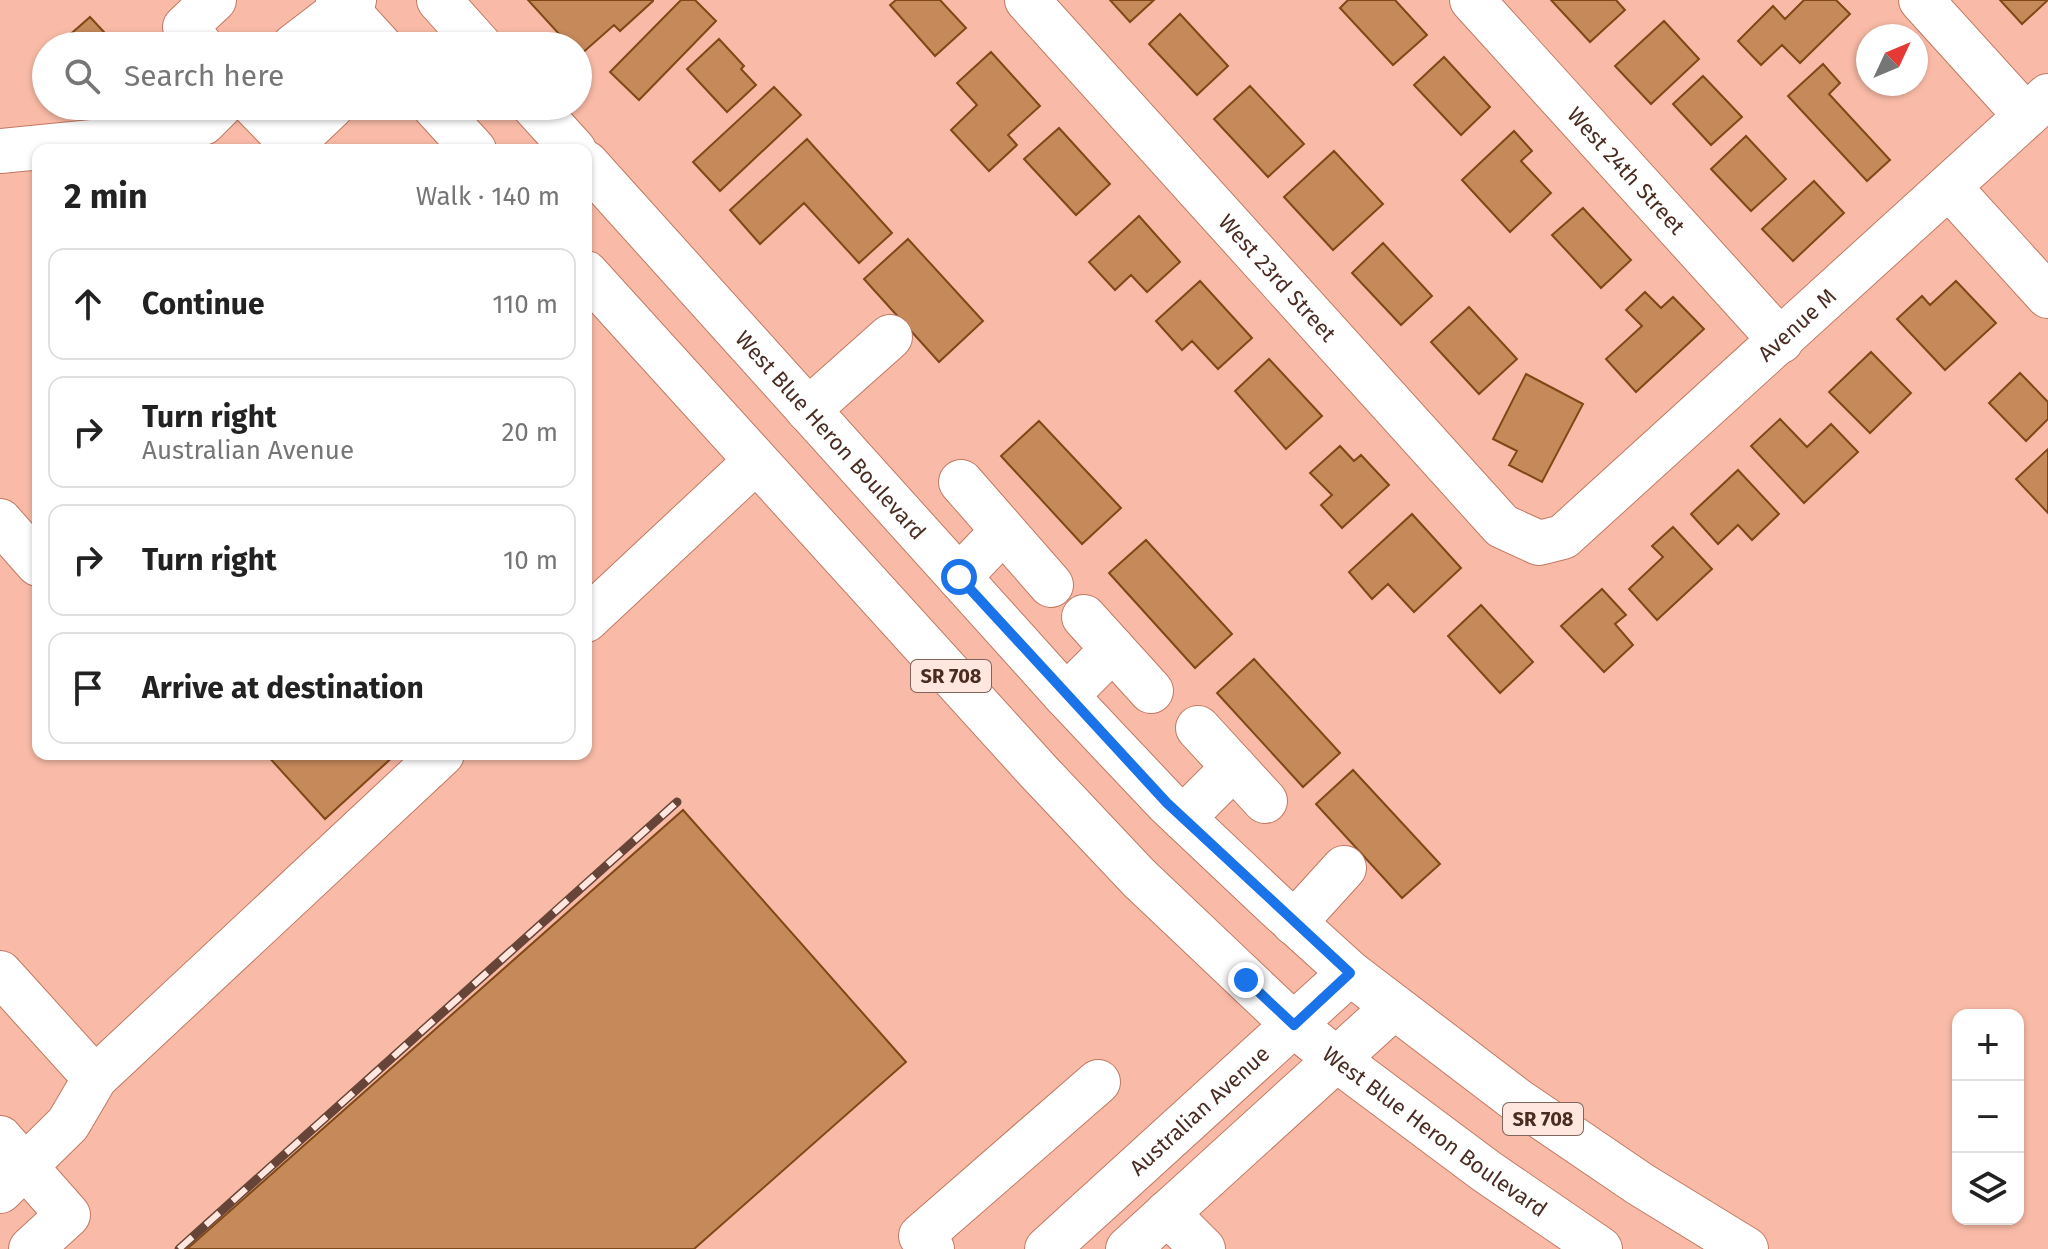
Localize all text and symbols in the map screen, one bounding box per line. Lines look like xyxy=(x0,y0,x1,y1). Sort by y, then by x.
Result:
north arrow xyxy=(1856,24,1928,96)
search box xyxy=(32,32,592,120)
icon: search xyxy=(60,54,104,98)
text: Search here xyxy=(124,58,284,94)
street label: West 24th Street xyxy=(1562,101,1691,240)
text: 2 min xyxy=(64,176,148,217)
text: Walk · 140 m xyxy=(416,181,560,212)
street label: West 23rd Street xyxy=(1213,209,1342,347)
icon: ahead xyxy=(66,282,110,326)
street label: Avenue M xyxy=(1752,283,1842,367)
text: Continue xyxy=(142,286,265,322)
text: 110 m xyxy=(492,289,558,320)
street label: West Blue Heron Boulevard xyxy=(730,325,932,545)
text: Turn right xyxy=(142,399,277,435)
icon: right xyxy=(66,410,110,454)
text: 20 m xyxy=(501,417,558,448)
text: Australian Avenue xyxy=(142,435,354,466)
icon: right xyxy=(66,538,110,582)
text: Turn right xyxy=(142,542,277,578)
text: 10 m xyxy=(503,545,558,576)
route start xyxy=(941,559,977,595)
road number: SR 708 xyxy=(911,660,991,692)
icon: arrive xyxy=(66,666,110,710)
text: Arrive at destination xyxy=(142,670,424,706)
route end xyxy=(1228,962,1264,998)
map controls xyxy=(1952,1009,2024,1225)
button: + xyxy=(1952,1009,2024,1081)
street label: Australian Avenue xyxy=(1124,1040,1275,1181)
street label: West Blue Heron Boulevard xyxy=(1317,1041,1552,1223)
button: − xyxy=(1952,1081,2024,1153)
road number: SR 708 xyxy=(1503,1103,1583,1135)
button: layers xyxy=(1952,1153,2024,1225)

